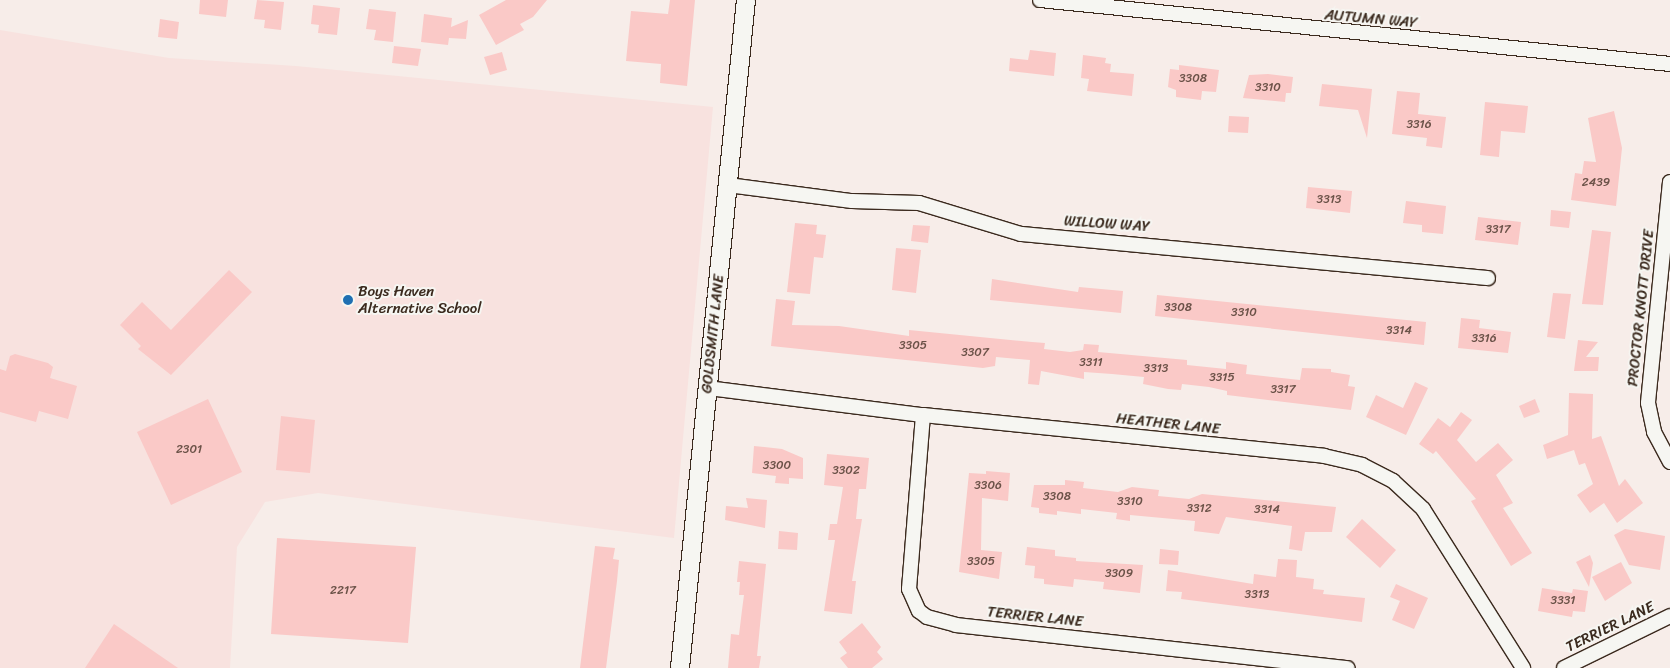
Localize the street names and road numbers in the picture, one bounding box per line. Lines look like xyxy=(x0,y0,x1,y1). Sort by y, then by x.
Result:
street label: AUTUMN WAY xyxy=(1324,6,1418,32)
street label: WILLOW WAY xyxy=(1064,212,1150,236)
street label: PROCTOR KNOTT DRIVE xyxy=(1624,228,1658,388)
street label: GOLDSMITH LANE xyxy=(698,274,728,394)
street label: HEATHER LANE xyxy=(1115,410,1221,438)
street label: TERRIER LANE xyxy=(1563,598,1657,656)
street label: TERRIER LANE xyxy=(986,603,1084,631)

